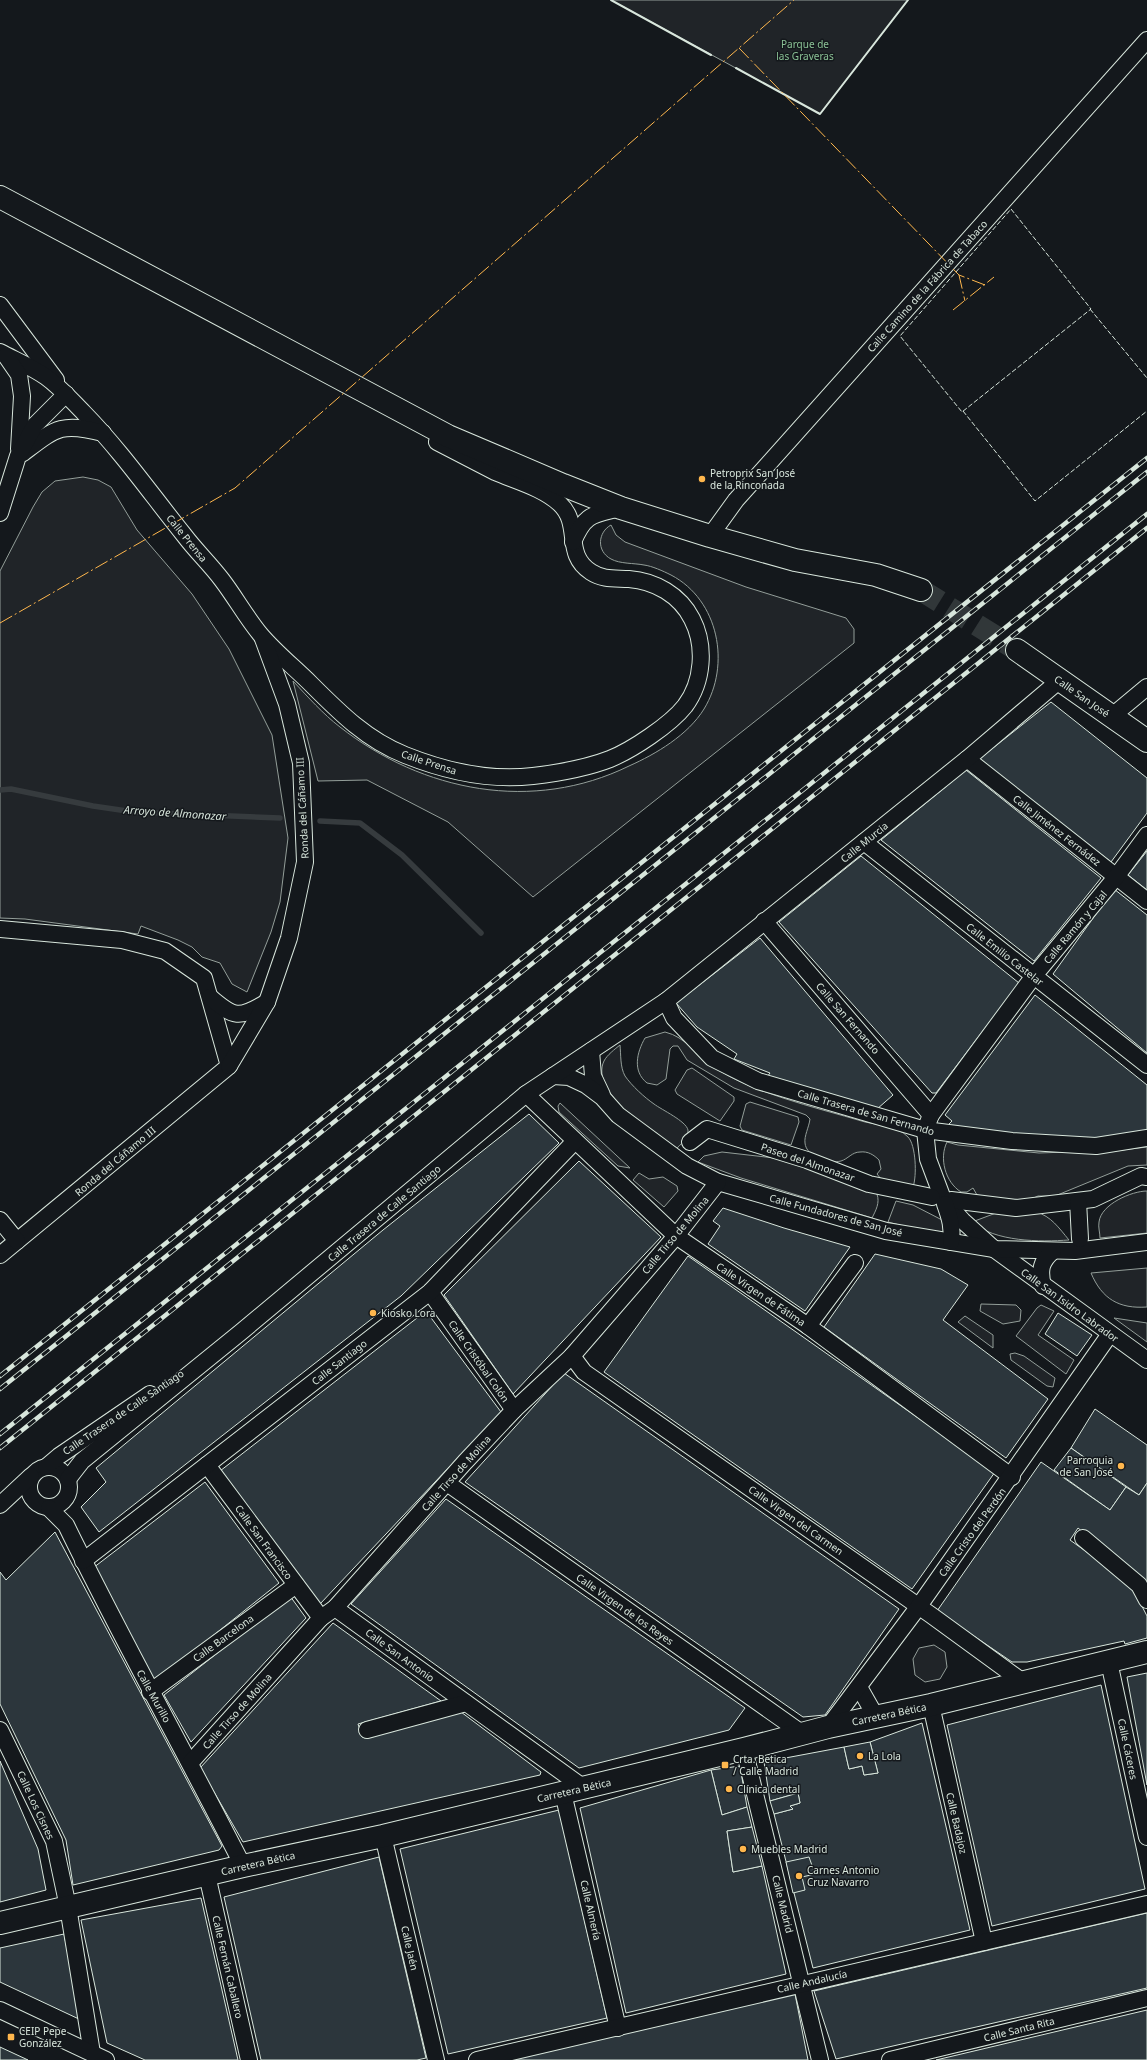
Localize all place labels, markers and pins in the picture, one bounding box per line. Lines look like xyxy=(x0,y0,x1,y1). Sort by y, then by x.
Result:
place label: Petroprix San José de la Rinconada xyxy=(710,466,795,492)
marker: Petroprix San José de la Rinconada xyxy=(697,474,707,484)
place label: Kiosko Lora xyxy=(381,1306,435,1320)
marker: Kiosko Lora xyxy=(368,1308,378,1318)
place label: Parroquia de San José xyxy=(1060,1453,1113,1479)
marker: Parroquia de San José xyxy=(1116,1461,1126,1471)
place label: La Lola xyxy=(868,1749,901,1763)
marker: La Lola xyxy=(855,1751,865,1761)
place label: Crta. Betica / Calle Madrid xyxy=(733,1752,798,1778)
marker: Crta. Betica / Calle Madrid xyxy=(720,1760,730,1770)
place label: Clínica dental xyxy=(737,1782,800,1796)
marker: Clínica dental xyxy=(724,1784,734,1794)
place label: Muebles Madrid xyxy=(751,1842,827,1856)
marker: Muebles Madrid xyxy=(738,1844,748,1854)
place label: Carnes Antonio Cruz Navarro xyxy=(807,1863,879,1889)
marker: Carnes Antonio Cruz Navarro xyxy=(794,1871,804,1881)
place label: CEIP Pepe González xyxy=(19,2024,67,2050)
marker: CEIP Pepe González xyxy=(6,2032,16,2042)

